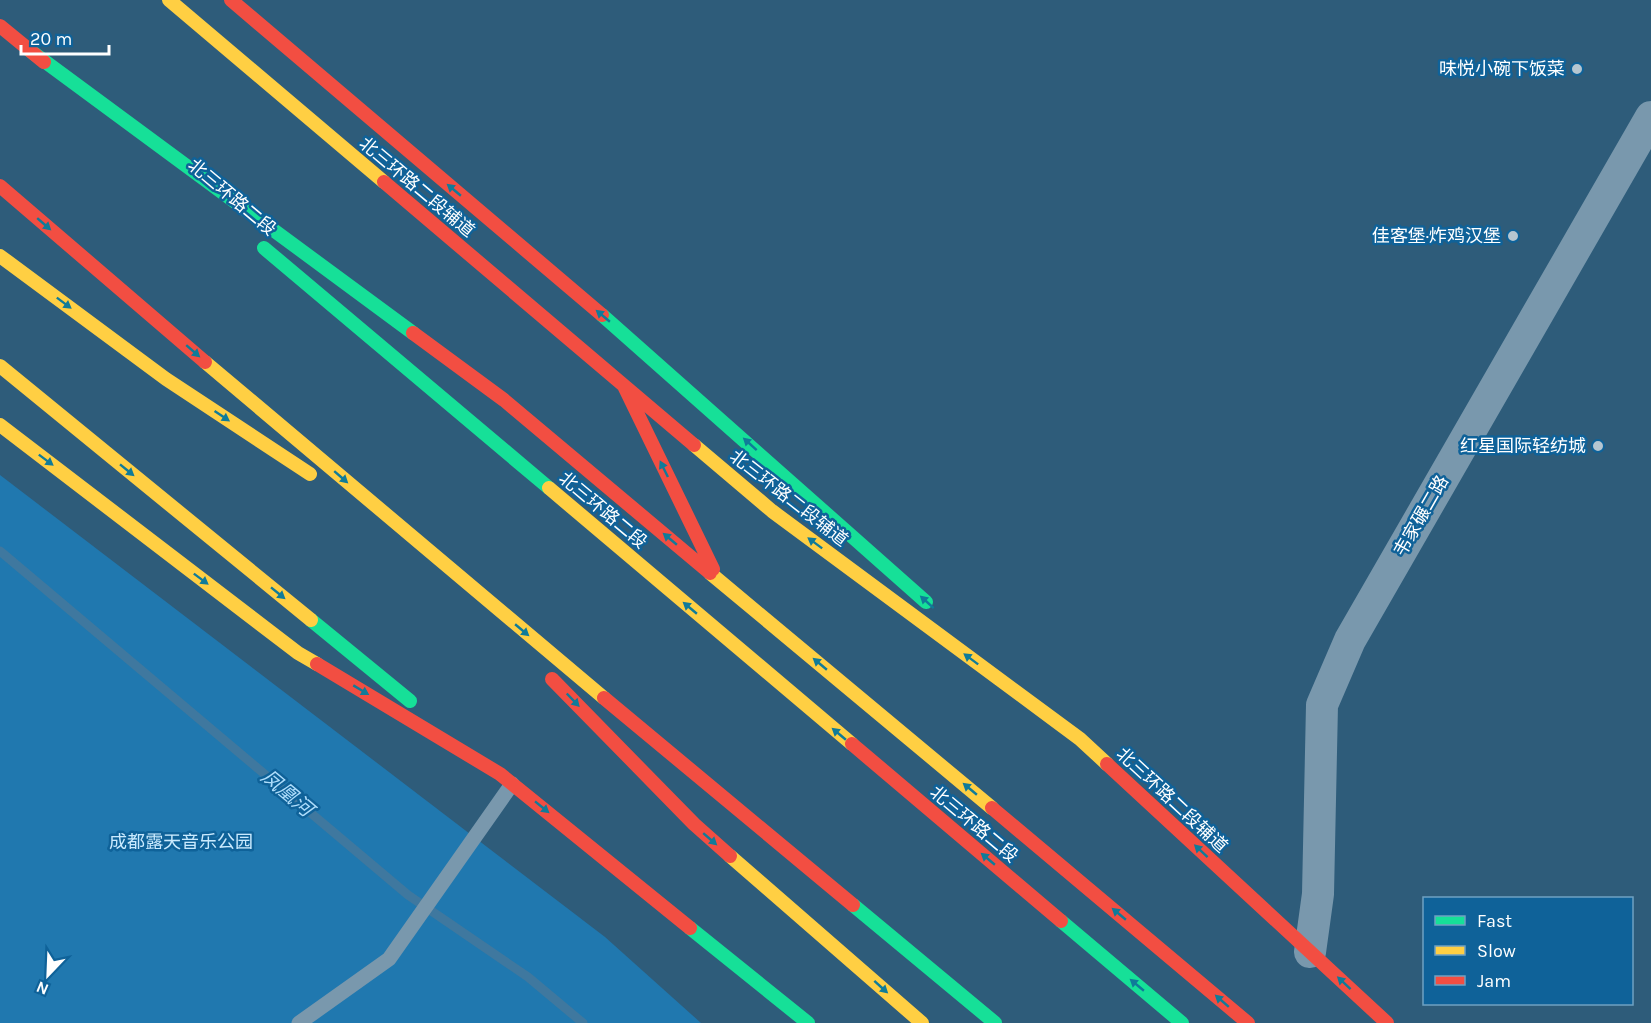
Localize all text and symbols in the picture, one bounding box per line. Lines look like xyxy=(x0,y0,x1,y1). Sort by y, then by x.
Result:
scale bar xyxy=(21,18,110,56)
text: 20 m xyxy=(30,28,72,50)
place label: 味悦小碗下饭菜 xyxy=(1439,58,1565,80)
marker: 味悦小碗下饭菜 xyxy=(1570,62,1584,76)
street label: 北三环路二段辅道 xyxy=(355,132,479,242)
street label: 北三环路二段 xyxy=(184,154,280,240)
one-way arrow xyxy=(447,184,462,197)
one-way arrow xyxy=(36,217,52,230)
place label: 佳客堡·炸鸡汉堡 xyxy=(1372,225,1501,247)
marker: 佳客堡·炸鸡汉堡 xyxy=(1506,229,1520,243)
one-way arrow xyxy=(55,297,71,309)
one-way arrow xyxy=(596,310,611,323)
one-way arrow xyxy=(185,344,200,357)
one-way arrow xyxy=(214,411,231,422)
place label: 红星国际轻纺城 xyxy=(1460,435,1586,457)
one-way arrow xyxy=(743,438,758,451)
marker: 红星国际轻纺城 xyxy=(1591,439,1605,453)
street label: 北三环路二段辅道 xyxy=(725,445,853,551)
one-way arrow xyxy=(39,454,54,466)
one-way arrow xyxy=(660,460,670,478)
one-way arrow xyxy=(119,463,135,476)
street label: 北三环路二段 xyxy=(555,467,651,553)
one-way arrow xyxy=(333,471,349,484)
street label: 韦家碾二路 xyxy=(1389,472,1453,560)
one-way arrow xyxy=(663,533,678,546)
one-way arrow xyxy=(807,537,822,549)
one-way arrow xyxy=(193,572,209,585)
one-way arrow xyxy=(270,586,286,599)
one-way arrow xyxy=(919,595,934,609)
one-way arrow xyxy=(683,602,698,615)
one-way arrow xyxy=(514,623,529,636)
one-way arrow xyxy=(964,653,980,665)
one-way arrow xyxy=(813,658,828,671)
one-way arrow xyxy=(353,685,369,696)
one-way arrow xyxy=(566,693,580,708)
one-way arrow xyxy=(831,727,847,740)
street label: 北三环路二段辅道 xyxy=(1112,743,1232,857)
water label: 凤凰河 xyxy=(257,765,320,824)
street label: 北三环路二段 xyxy=(926,781,1022,867)
one-way arrow xyxy=(962,783,977,796)
one-way arrow xyxy=(534,801,550,814)
park label: 成都露天音乐公园 xyxy=(109,831,253,853)
one-way arrow xyxy=(703,832,718,845)
one-way arrow xyxy=(1194,845,1209,858)
one-way arrow xyxy=(980,853,996,866)
legend xyxy=(1423,897,1633,1005)
one-way arrow xyxy=(1112,908,1127,921)
text: Fast xyxy=(1477,910,1512,932)
text: Slow xyxy=(1477,940,1516,962)
north arrow xyxy=(18,945,78,1005)
text: Jam xyxy=(1477,970,1511,992)
text: N xyxy=(33,977,51,999)
one-way arrow xyxy=(1338,977,1352,991)
one-way arrow xyxy=(1130,979,1145,992)
one-way arrow xyxy=(873,980,888,993)
one-way arrow xyxy=(1215,995,1230,1008)

